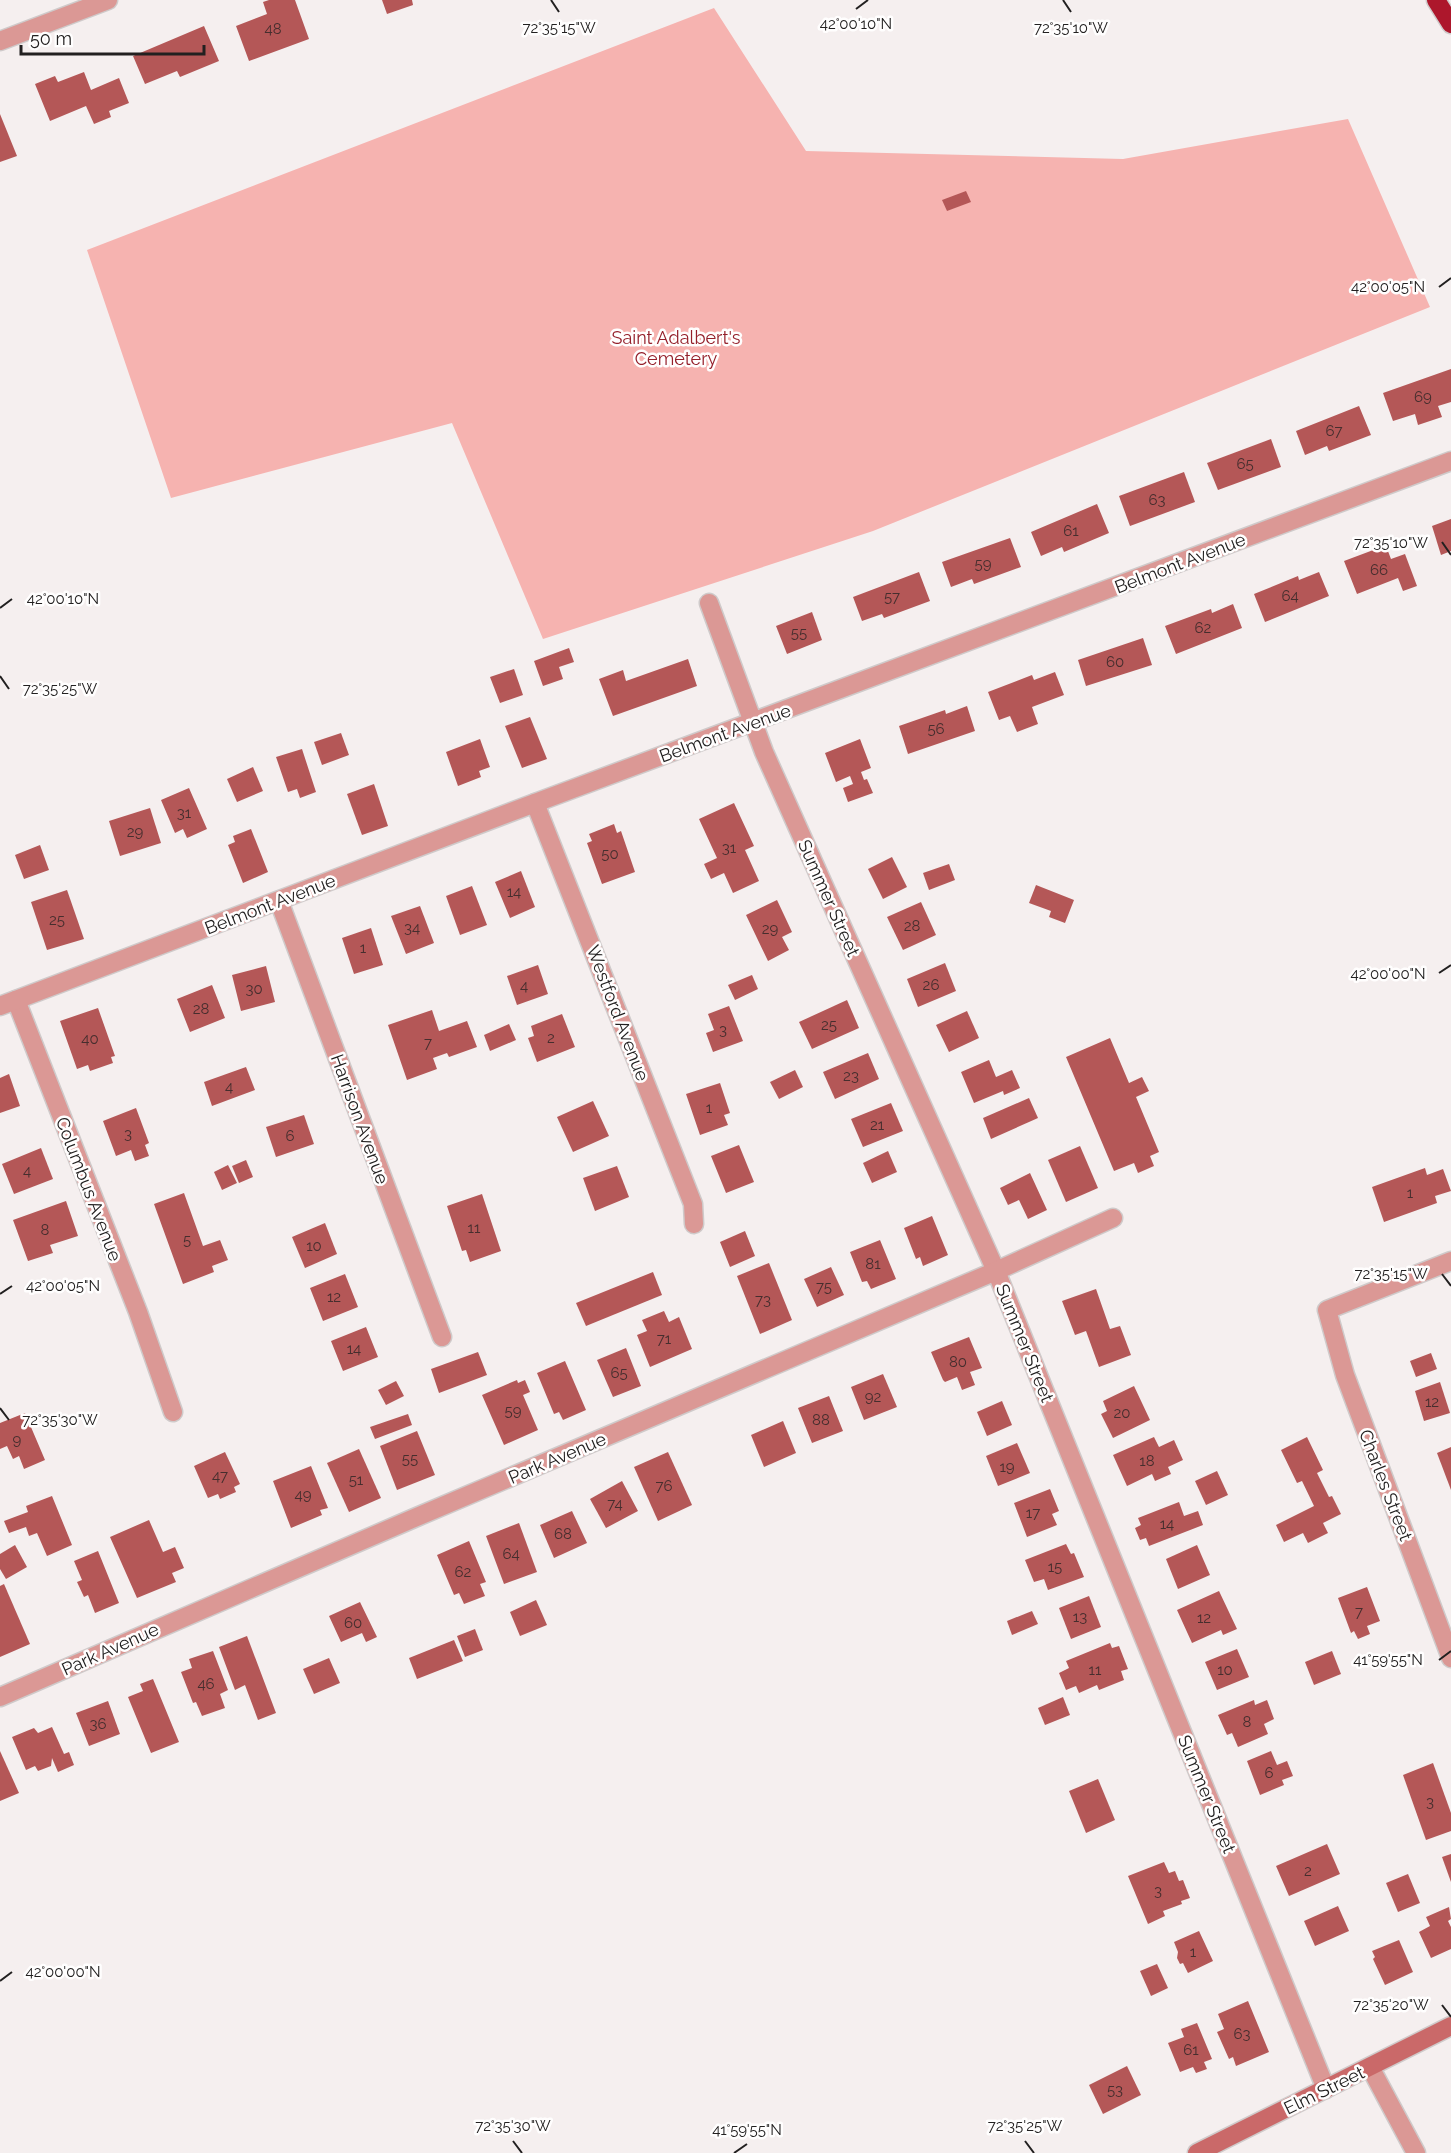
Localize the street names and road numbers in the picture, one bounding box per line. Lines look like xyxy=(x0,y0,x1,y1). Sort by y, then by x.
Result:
street label: Belmont Avenue xyxy=(1112,528,1249,598)
street label: Belmont Avenue xyxy=(656,699,794,767)
street label: Summer Street xyxy=(794,836,864,960)
street label: Belmont Avenue xyxy=(202,869,339,939)
street label: Westford Avenue xyxy=(582,942,654,1084)
street label: Harrison Avenue xyxy=(327,1051,393,1187)
street label: Columbus Avenue xyxy=(52,1114,126,1265)
street label: Summer Street xyxy=(992,1281,1058,1405)
street label: Charles Street xyxy=(1355,1426,1417,1544)
street label: Park Avenue xyxy=(505,1428,609,1488)
street label: Park Avenue xyxy=(58,1618,162,1680)
street label: Summer Street xyxy=(1174,1732,1240,1856)
street label: Elm Street xyxy=(1280,2062,1368,2118)

